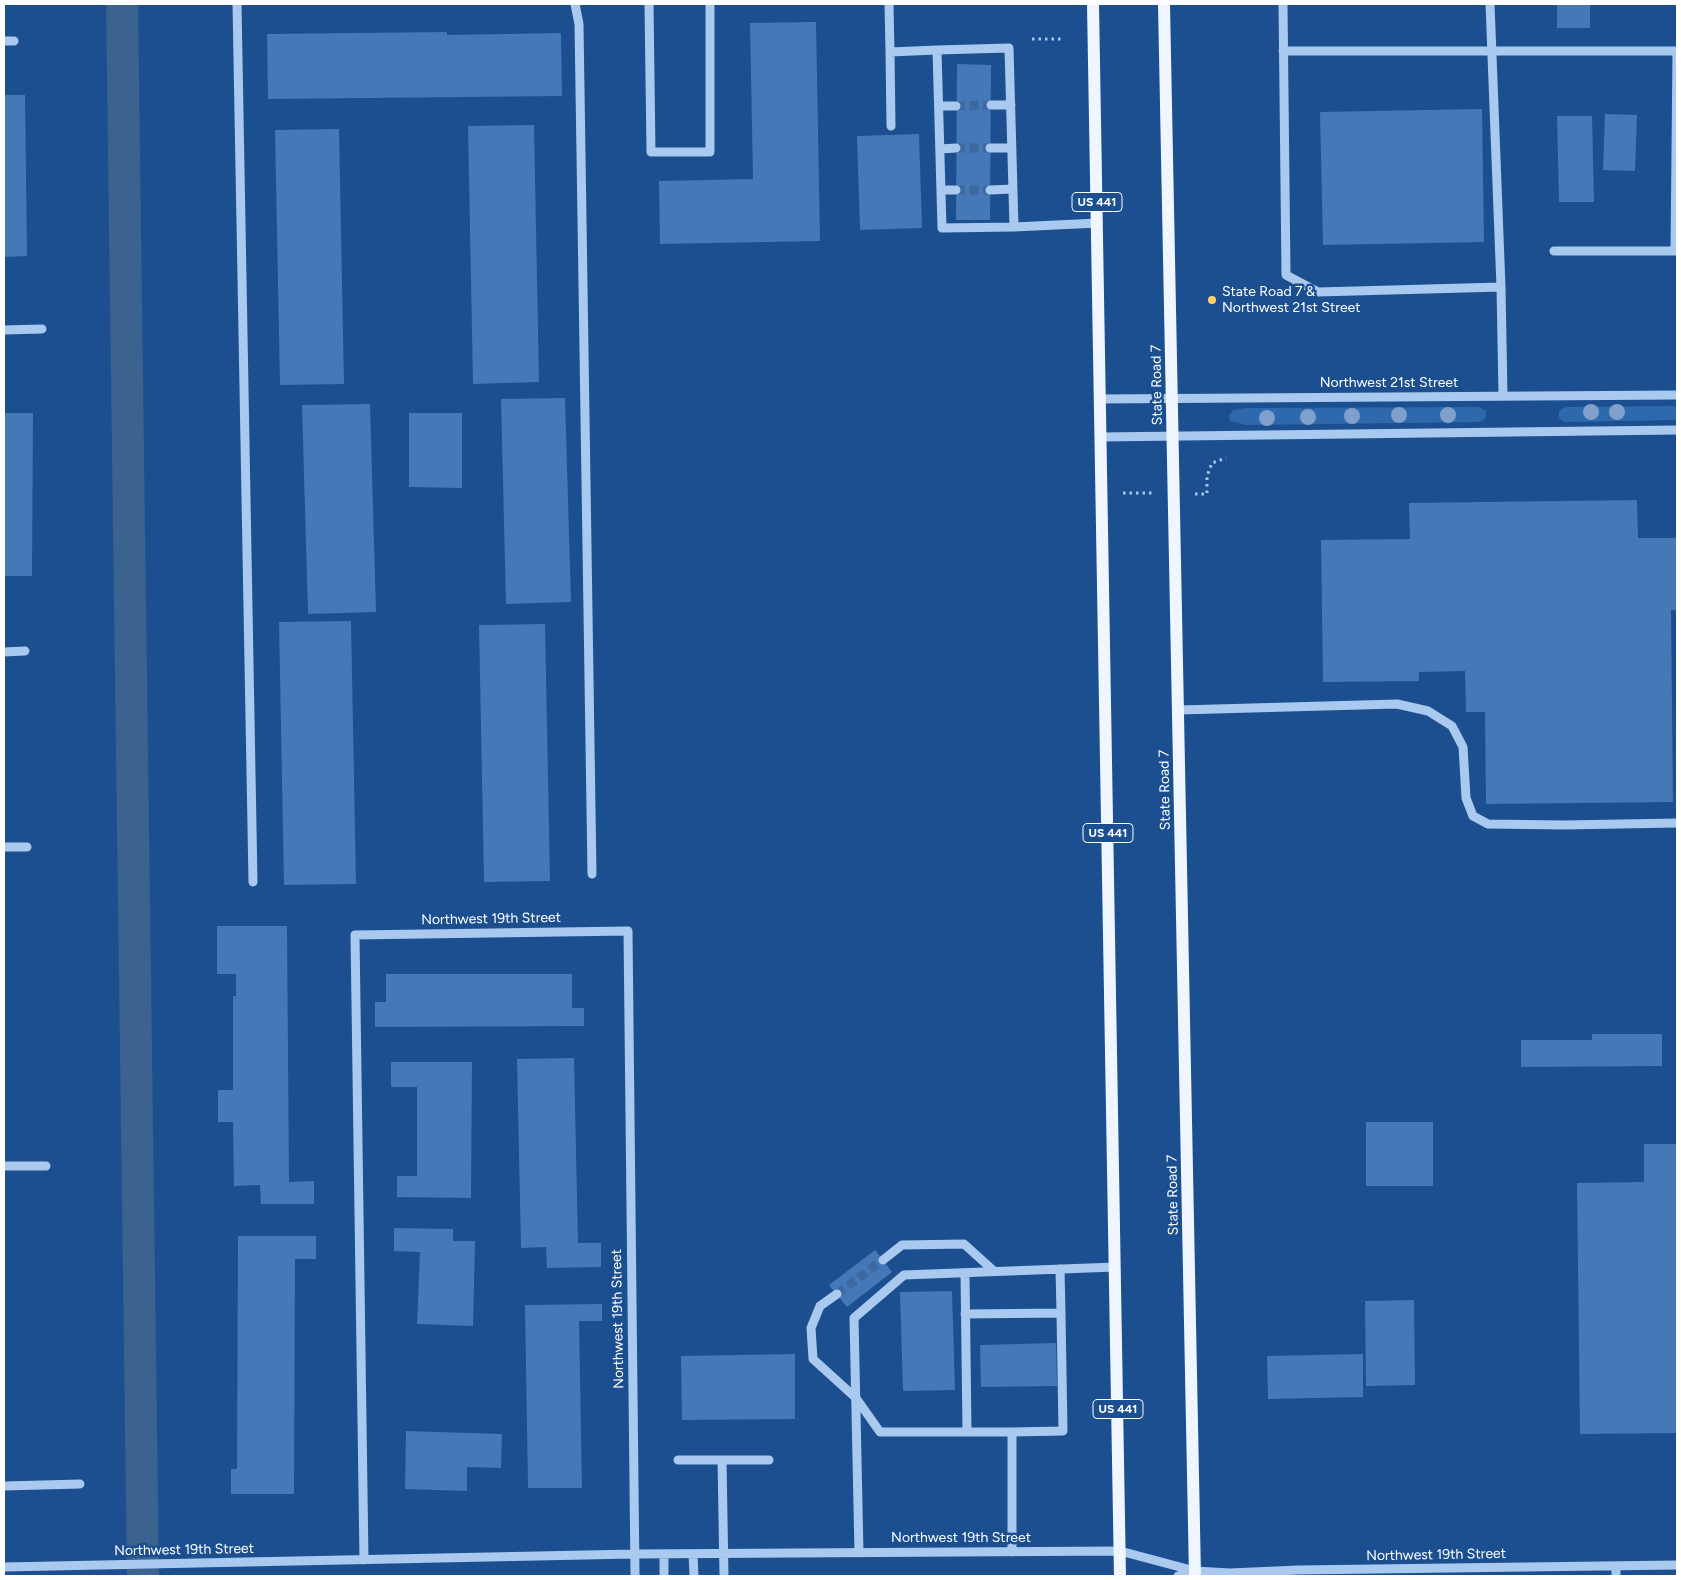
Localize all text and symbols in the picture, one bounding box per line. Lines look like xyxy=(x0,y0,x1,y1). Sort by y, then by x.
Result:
road number: US 441 xyxy=(1072,192,1122,212)
place label: State Road 7 & Northwest 21st Street xyxy=(1222,284,1360,316)
marker: State Road 7 & Northwest 21st Street xyxy=(1206,294,1218,306)
street label: State Road 7 xyxy=(1148,345,1166,425)
street label: Northwest 21st Street xyxy=(1320,375,1458,391)
street label: State Road 7 xyxy=(1156,750,1174,830)
road number: US 441 xyxy=(1083,824,1133,842)
street label: Northwest 19th Street xyxy=(421,909,561,929)
street label: State Road 7 xyxy=(1164,1155,1182,1235)
street label: Northwest 19th Street xyxy=(608,1249,628,1389)
road number: US 441 xyxy=(1093,1400,1143,1418)
street label: Northwest 19th Street xyxy=(891,1530,1031,1546)
street label: Northwest 19th Street xyxy=(114,1540,254,1560)
street label: Northwest 19th Street xyxy=(1366,1545,1506,1565)

